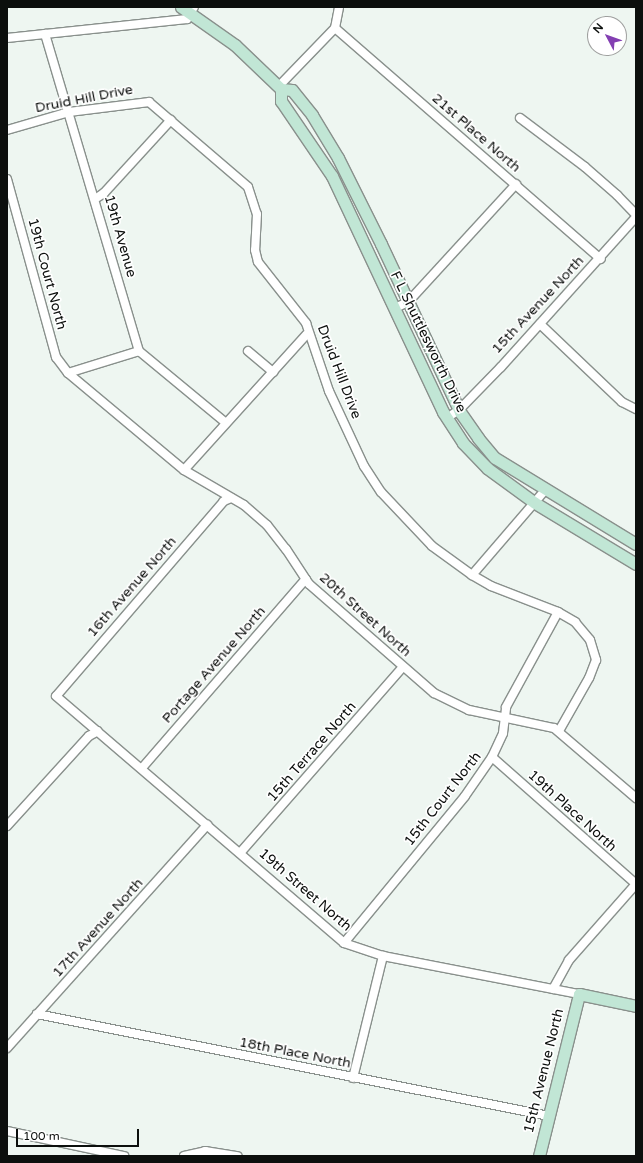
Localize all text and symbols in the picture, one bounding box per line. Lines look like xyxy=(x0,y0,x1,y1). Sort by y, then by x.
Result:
north arrow xyxy=(587,16,627,56)
text: N xyxy=(591,21,606,36)
street label: Druid Hill Drive xyxy=(34,81,134,117)
street label: 21st Place North xyxy=(428,90,524,176)
street label: 19th Avenue xyxy=(100,193,140,279)
street label: 19th Court North xyxy=(24,216,70,332)
street label: 15th Avenue North xyxy=(488,253,588,357)
street label: F L Shuttlesworth Drive xyxy=(386,269,470,415)
street label: Druid Hill Drive xyxy=(313,323,365,421)
street label: 16th Avenue North xyxy=(84,533,180,641)
street label: 20th Street North xyxy=(316,569,414,661)
street label: Portage Avenue North xyxy=(159,603,269,727)
street label: 15th Terrace North xyxy=(264,699,360,805)
street label: 15th Court North xyxy=(401,749,485,849)
street label: 19th Place North xyxy=(524,767,620,855)
street label: 19th Street North xyxy=(255,845,355,935)
street label: 17th Avenue North xyxy=(49,875,147,981)
street label: 15th Avenue North xyxy=(520,1007,568,1135)
street label: 18th Place North xyxy=(238,1034,352,1072)
scale bar xyxy=(18,1121,141,1147)
text: 100 m xyxy=(23,1129,60,1143)

